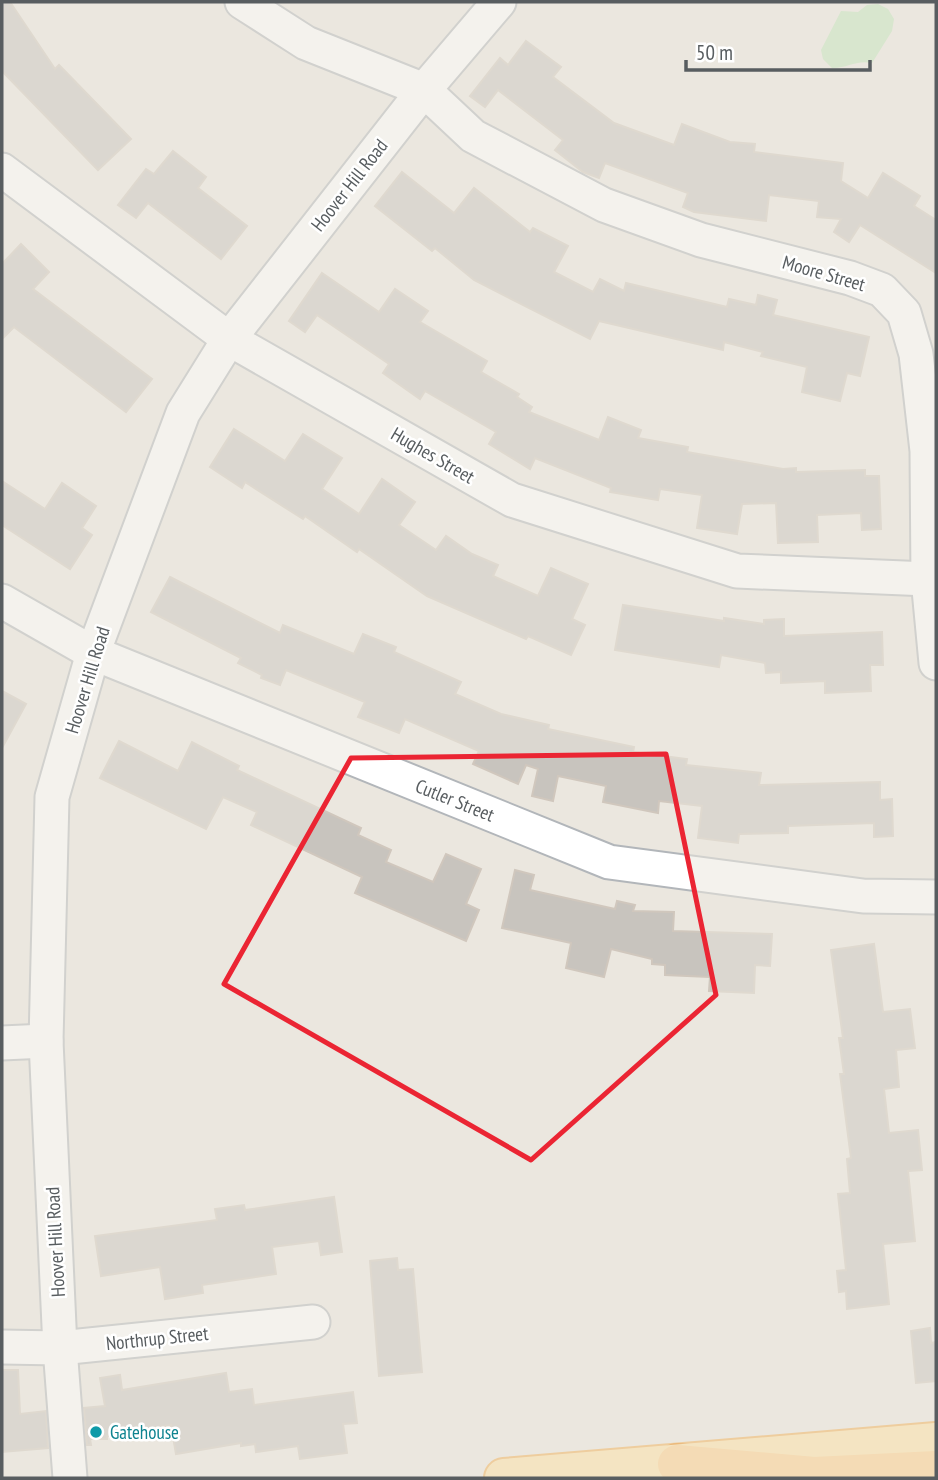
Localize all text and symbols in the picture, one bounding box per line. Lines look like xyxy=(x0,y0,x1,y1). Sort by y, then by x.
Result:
scale bar xyxy=(686,28,870,72)
text: 50 m xyxy=(696,39,733,66)
street label: Hoover Hill Road xyxy=(306,134,392,236)
street label: Moore Street xyxy=(780,250,869,296)
street label: Hughes Street xyxy=(387,421,480,489)
street label: Hoover Hill Road xyxy=(59,624,115,736)
street label: Cutler Street xyxy=(412,773,499,827)
street label: Hoover Hill Road xyxy=(40,1186,70,1298)
street label: Northrup Street xyxy=(105,1321,210,1355)
place label: Gatehouse xyxy=(110,1420,179,1444)
marker: Gatehouse xyxy=(88,1424,104,1440)

